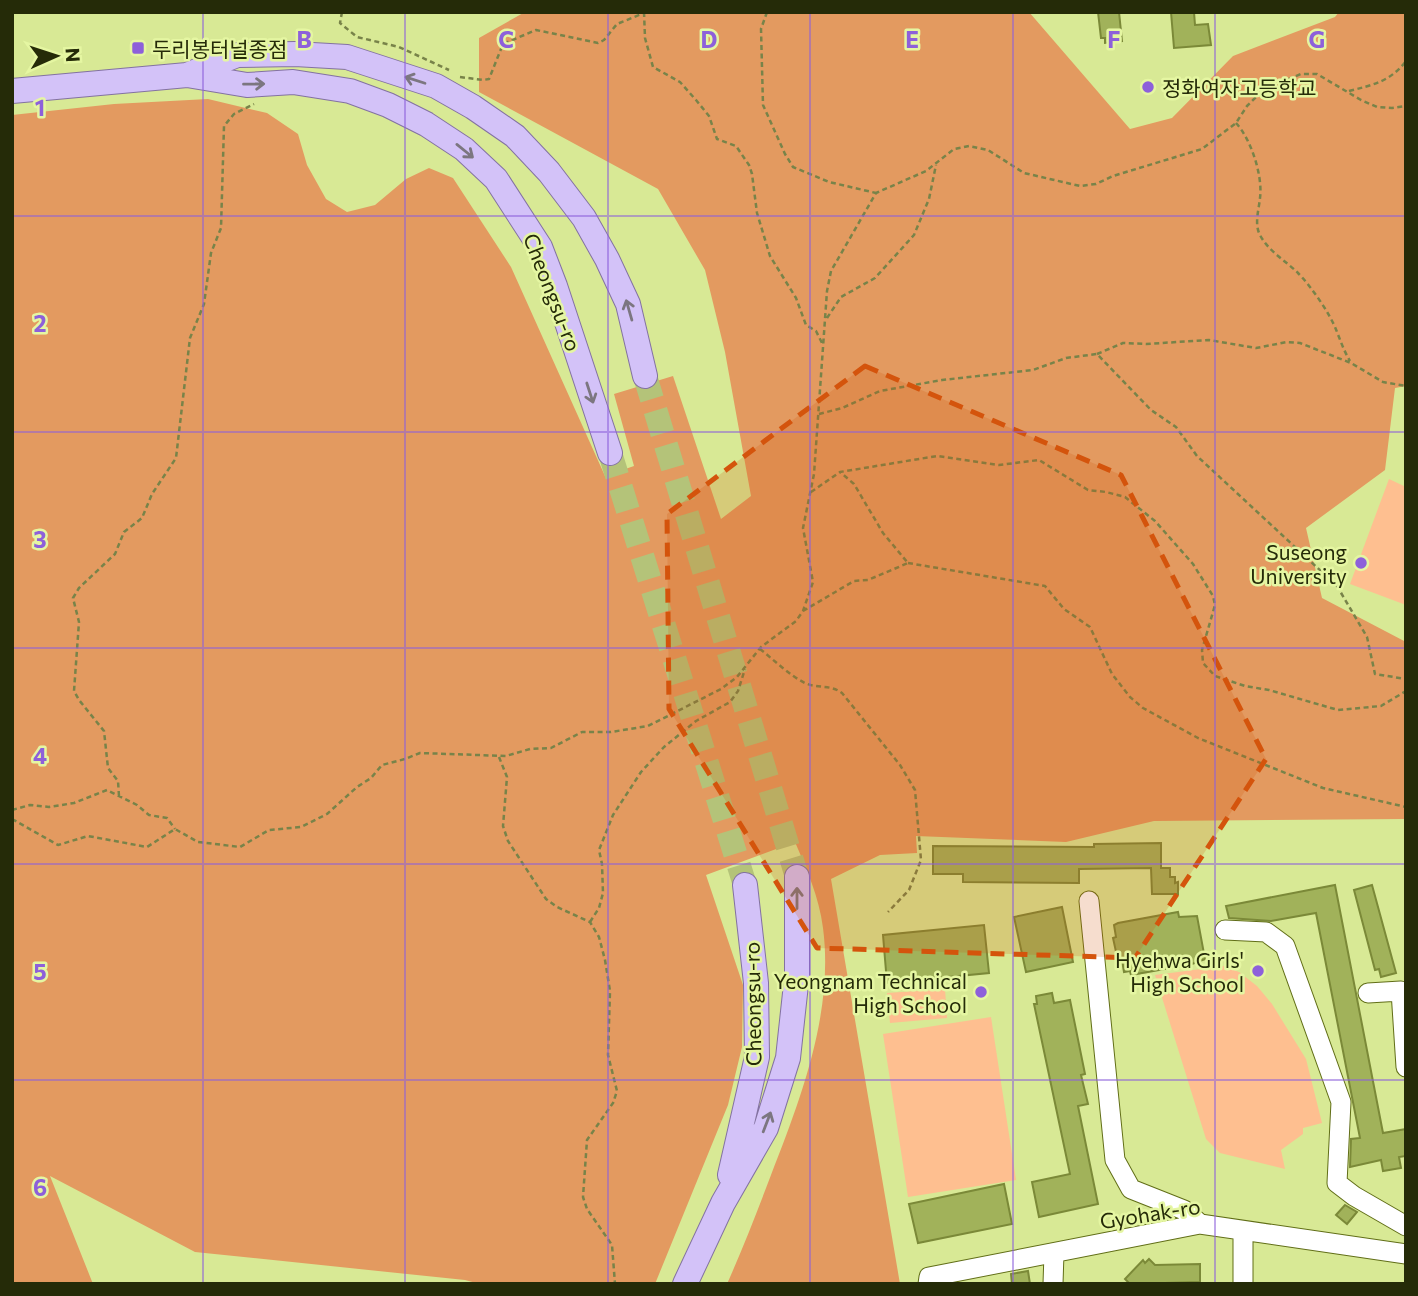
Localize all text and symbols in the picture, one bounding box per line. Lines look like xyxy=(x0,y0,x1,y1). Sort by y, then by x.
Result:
north arrow xyxy=(21,21,91,91)
text: B xyxy=(296,25,312,53)
text: C xyxy=(498,25,514,53)
text: D xyxy=(701,25,718,53)
text: E xyxy=(905,25,919,53)
text: F xyxy=(1107,25,1121,53)
text: G xyxy=(1309,25,1325,53)
place label: 두리봉터널종점 xyxy=(152,36,287,61)
marker: 두리봉터널종점 xyxy=(130,40,146,56)
text: N xyxy=(62,47,85,63)
one-way arrow xyxy=(404,72,426,85)
place label: 정화여자고등학교 xyxy=(1162,75,1317,100)
one-way arrow xyxy=(242,77,265,90)
marker: 정화여자고등학교 xyxy=(1140,79,1156,95)
text: 1 xyxy=(35,93,45,121)
one-way arrow xyxy=(456,143,474,159)
street label: Cheongsu-ro xyxy=(519,230,587,354)
one-way arrow xyxy=(621,299,634,321)
text: 2 xyxy=(33,309,47,337)
one-way arrow xyxy=(585,381,597,403)
text: 3 xyxy=(33,525,47,553)
place label: Suseong University xyxy=(1250,539,1347,588)
marker: Suseong University xyxy=(1353,555,1369,571)
text: 4 xyxy=(33,741,47,769)
one-way arrow xyxy=(790,887,804,910)
street label: Cheongsu-ro xyxy=(738,942,766,1066)
place label: Hyehwa Girls' High School xyxy=(1115,947,1244,996)
text: 5 xyxy=(33,957,47,985)
marker: Hyehwa Girls' High School xyxy=(1250,963,1266,979)
place label: Yeongnam Technical High School xyxy=(773,968,967,1017)
marker: Yeongnam Technical High School xyxy=(973,984,989,1000)
one-way arrow xyxy=(762,1112,775,1133)
text: 6 xyxy=(33,1173,47,1201)
street label: Gyohak-ro xyxy=(1098,1193,1202,1233)

